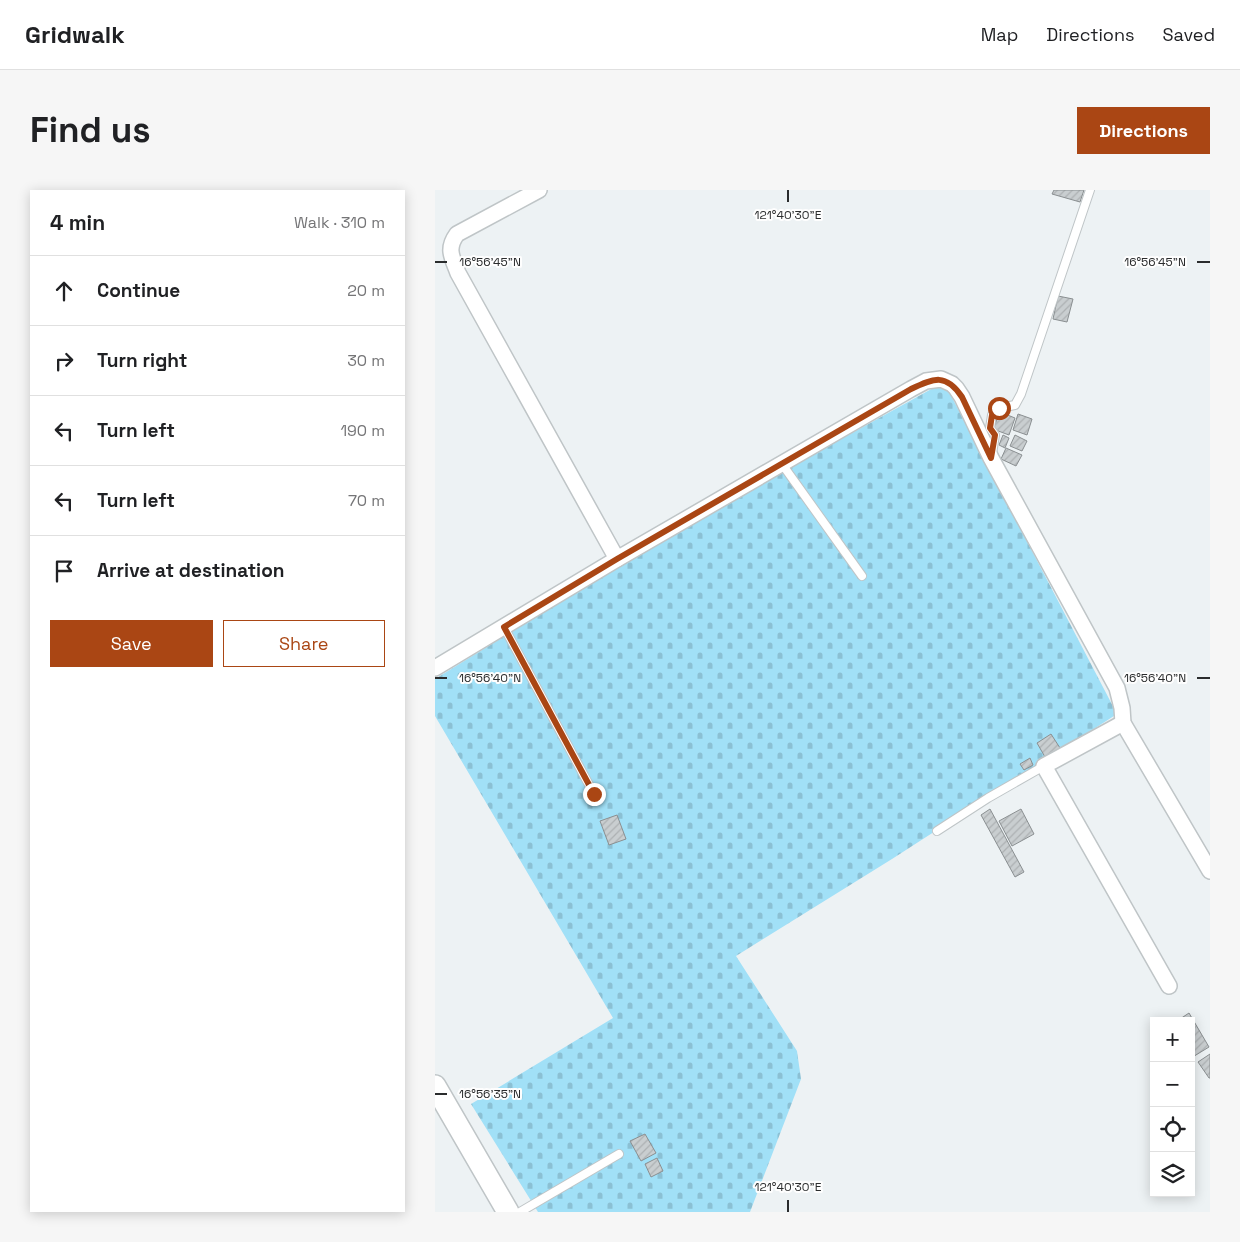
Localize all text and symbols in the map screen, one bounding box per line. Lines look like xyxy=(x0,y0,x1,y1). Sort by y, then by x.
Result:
text: Gridwalk xyxy=(25,19,125,50)
text: Map xyxy=(981,23,1018,46)
text: Directions xyxy=(1046,23,1135,46)
text: Saved xyxy=(1163,23,1215,46)
button: Directions xyxy=(1077,107,1210,154)
text: Find us xyxy=(30,108,151,152)
text: 121°40'30"E xyxy=(755,207,822,223)
text: 4 min xyxy=(50,209,105,236)
text: Walk · 310 m xyxy=(294,212,385,233)
text: 16°56'45"N xyxy=(459,254,521,270)
text: 16°56'45"N xyxy=(1124,254,1186,270)
icon: ahead xyxy=(50,277,78,305)
text: Continue xyxy=(97,278,180,303)
text: 20 m xyxy=(347,280,385,301)
icon: right xyxy=(50,347,78,375)
text: Turn right xyxy=(97,348,187,373)
text: 30 m xyxy=(347,350,385,371)
route start xyxy=(988,397,1011,420)
icon: left xyxy=(50,417,78,445)
text: Turn left xyxy=(97,418,175,443)
text: 190 m xyxy=(340,420,385,441)
icon: left xyxy=(50,487,78,515)
text: Turn left xyxy=(97,488,175,513)
text: 70 m xyxy=(348,490,385,511)
icon: arrive xyxy=(50,557,78,585)
text: Arrive at destination xyxy=(97,558,285,583)
button: Save xyxy=(50,620,213,667)
button: Share xyxy=(223,620,385,667)
text: 16°56'40"N xyxy=(459,670,521,686)
text: 16°56'40"N xyxy=(1124,670,1186,686)
route end xyxy=(583,783,606,806)
map controls xyxy=(1150,1017,1195,1197)
button: + xyxy=(1150,1017,1195,1062)
button: − xyxy=(1150,1062,1195,1107)
text: 16°56'35"N xyxy=(459,1086,521,1102)
button: locate xyxy=(1150,1107,1195,1152)
button: layers xyxy=(1150,1152,1195,1197)
text: 121°40'30"E xyxy=(755,1179,822,1195)

